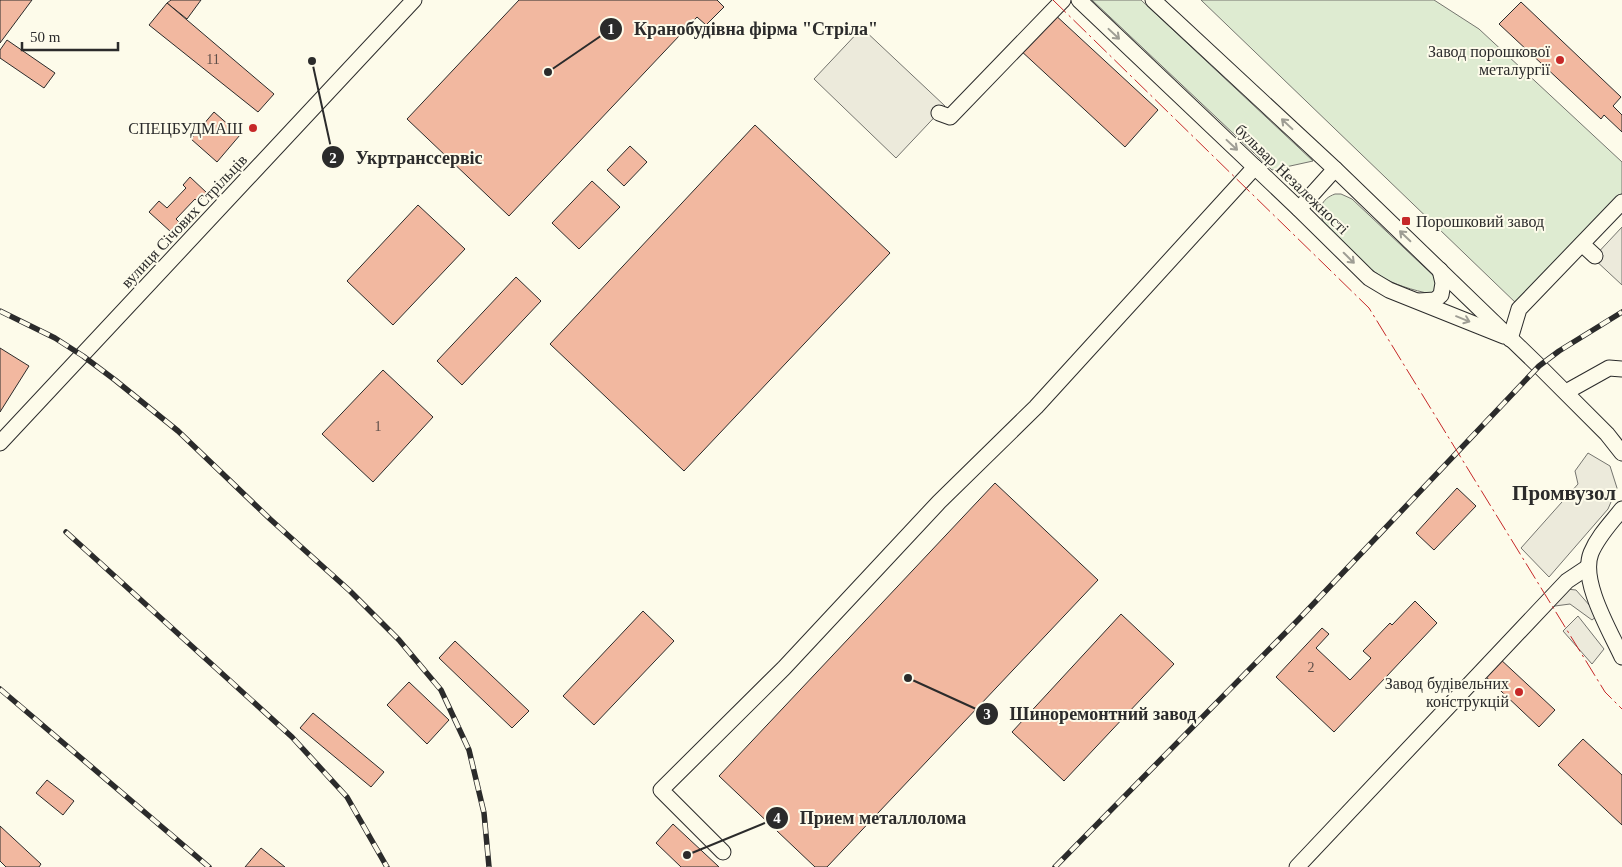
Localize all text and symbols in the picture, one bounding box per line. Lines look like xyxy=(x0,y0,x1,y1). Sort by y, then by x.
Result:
callout: Кранобудівна фірма "Стріла" xyxy=(599,13,888,46)
text: Кранобудівна фірма "Стріла" xyxy=(634,19,878,39)
scale bar xyxy=(22,20,119,52)
text: 1 xyxy=(607,21,615,37)
one-way arrow xyxy=(1108,28,1120,40)
text: 50 m xyxy=(30,29,61,45)
place label: Завод порошкової металургії xyxy=(1428,43,1551,79)
house number: 11 xyxy=(206,52,220,67)
marker: Завод порошкової металургії xyxy=(1554,54,1566,66)
one-way arrow xyxy=(1281,118,1294,130)
place label: СПЕЦБУДМАШ xyxy=(128,120,243,138)
street label: бульвар Незалежності xyxy=(1231,121,1352,239)
marker: СПЕЦБУДМАШ xyxy=(247,122,259,134)
one-way arrow xyxy=(1226,139,1238,151)
callout: Укртранссервіс xyxy=(320,141,493,174)
text: Укртранссервіс xyxy=(355,148,483,168)
text: 2 xyxy=(329,150,337,166)
street label: вулиця Січових Стрільців xyxy=(118,151,251,292)
place label: Порошковий завод xyxy=(1416,213,1544,231)
marker: Порошковий завод xyxy=(1400,215,1412,227)
one-way arrow xyxy=(1399,230,1411,242)
one-way arrow xyxy=(1343,252,1355,264)
one-way arrow xyxy=(1455,316,1470,325)
house number: 1 xyxy=(375,419,382,434)
district label: Промвузол xyxy=(1512,481,1616,505)
house number: 2 xyxy=(1308,660,1315,675)
place label: Завод будівельних конструкцій xyxy=(1385,675,1509,711)
marker: Завод будівельних конструкцій xyxy=(1513,686,1525,698)
callout: Шиноремонтний завод xyxy=(975,697,1206,730)
text: Шиноремонтний завод xyxy=(1010,704,1196,724)
text: 3 xyxy=(983,706,991,722)
callout: Прием металлолома xyxy=(765,802,976,835)
text: Прием металлолома xyxy=(800,808,966,828)
text: 4 xyxy=(773,810,781,826)

